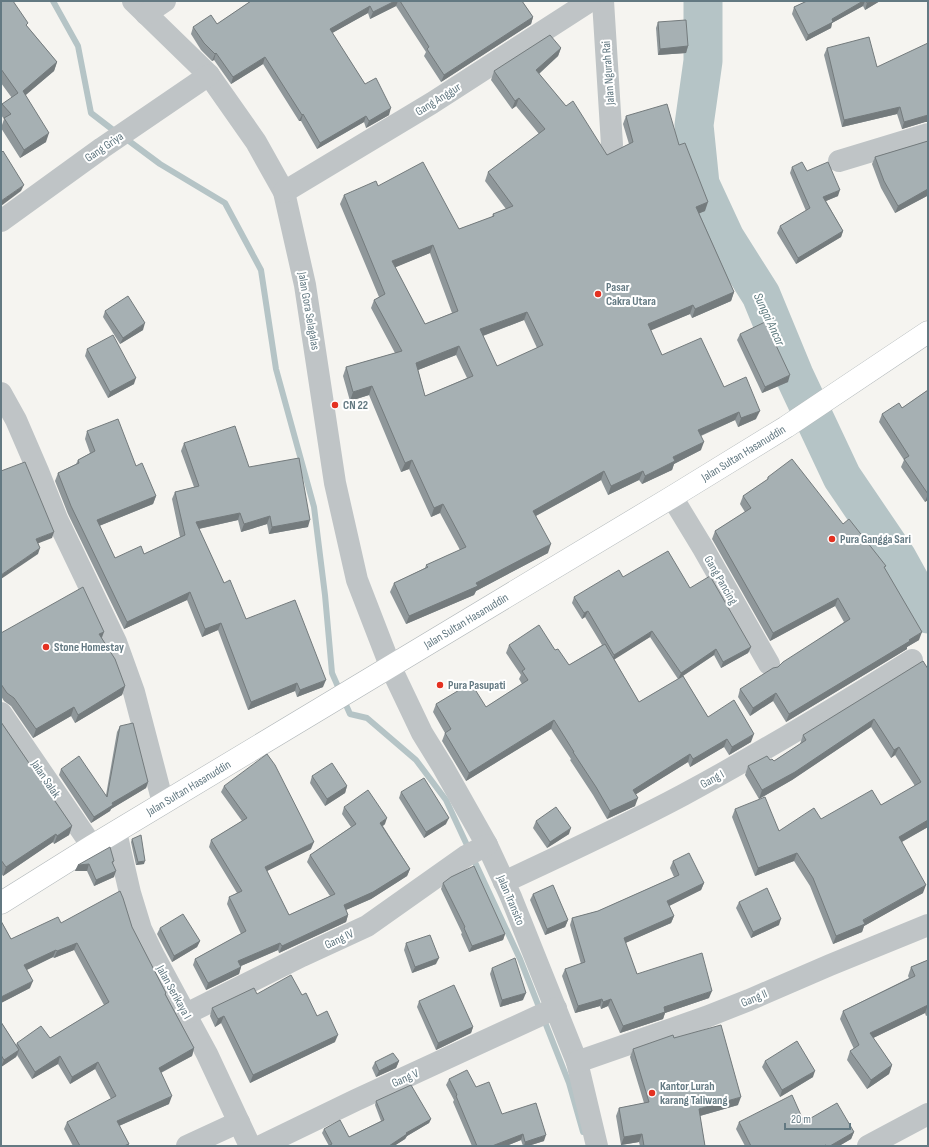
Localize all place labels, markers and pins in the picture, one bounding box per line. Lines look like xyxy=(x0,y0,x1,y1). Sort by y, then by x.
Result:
place label: Pasar Cakra Utara xyxy=(606,280,656,309)
marker: Pasar Cakra Utara xyxy=(593,289,603,299)
place label: CN 22 xyxy=(343,398,368,413)
marker: CN 22 xyxy=(330,400,340,410)
place label: Pura Gangga Sari xyxy=(840,532,911,547)
marker: Pura Gangga Sari xyxy=(827,534,837,544)
place label: Stone Homestay xyxy=(54,640,124,655)
marker: Stone Homestay xyxy=(41,642,51,652)
place label: Pura Pasupati xyxy=(448,678,506,693)
marker: Pura Pasupati xyxy=(435,680,445,690)
place label: Kantor Lurah karang Taliwang xyxy=(660,1079,728,1108)
marker: Kantor Lurah karang Taliwang xyxy=(647,1088,657,1098)

